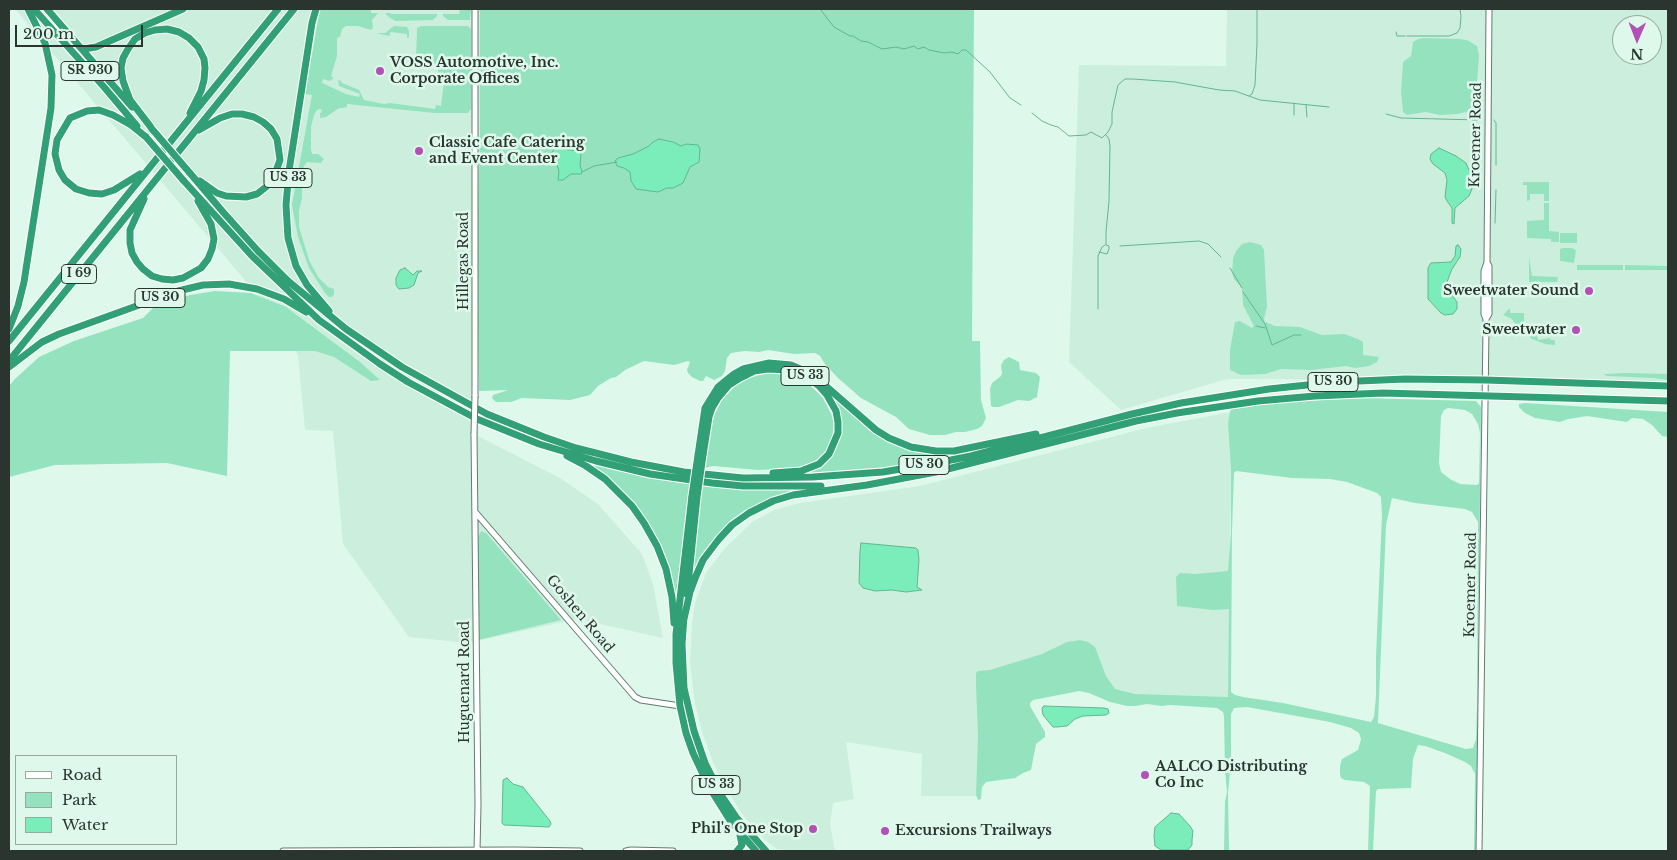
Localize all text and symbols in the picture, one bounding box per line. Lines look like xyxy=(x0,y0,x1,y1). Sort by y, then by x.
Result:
scale bar xyxy=(18,15,145,47)
north arrow xyxy=(1612,15,1662,65)
text: 200 m xyxy=(23,24,74,43)
text: N xyxy=(1630,45,1644,63)
place label: VOSS Automotive, Inc. Corporate Offices xyxy=(390,55,558,88)
road number: SR 930 xyxy=(61,61,119,80)
marker: VOSS Automotive, Inc. Corporate Offices xyxy=(374,65,386,77)
street label: Kroemer Road xyxy=(1467,82,1485,188)
place label: Classic Cafe Catering and Event Center xyxy=(429,135,585,168)
marker: Classic Cafe Catering and Event Center xyxy=(413,145,425,157)
road number: US 33 xyxy=(264,168,312,188)
street label: Hillegas Road xyxy=(456,212,472,310)
road number: I 69 xyxy=(62,264,96,284)
place label: Sweetwater Sound xyxy=(1443,283,1579,299)
marker: Sweetwater Sound xyxy=(1583,285,1595,297)
road number: US 30 xyxy=(135,288,185,308)
place label: Sweetwater xyxy=(1482,322,1566,338)
marker: Sweetwater xyxy=(1570,324,1582,336)
road number: US 33 xyxy=(781,366,829,386)
road number: US 30 xyxy=(1308,372,1358,392)
road number: US 30 xyxy=(899,456,949,474)
street label: Kroemer Road xyxy=(1462,532,1480,638)
street label: Goshen Road xyxy=(543,572,617,656)
street label: Huguenard Road xyxy=(457,621,473,743)
legend xyxy=(15,755,178,845)
place label: AALCO Distributing Co Inc xyxy=(1155,759,1307,792)
text: Road xyxy=(62,765,102,784)
marker: AALCO Distributing Co Inc xyxy=(1139,769,1151,781)
road number: US 33 xyxy=(692,776,740,794)
text: Park xyxy=(62,790,97,809)
text: Water xyxy=(62,815,108,834)
place label: Phil's One Stop xyxy=(691,821,803,837)
marker: Phil's One Stop xyxy=(807,823,819,835)
place label: Excursions Trailways xyxy=(895,823,1052,839)
marker: Excursions Trailways xyxy=(879,825,891,837)

